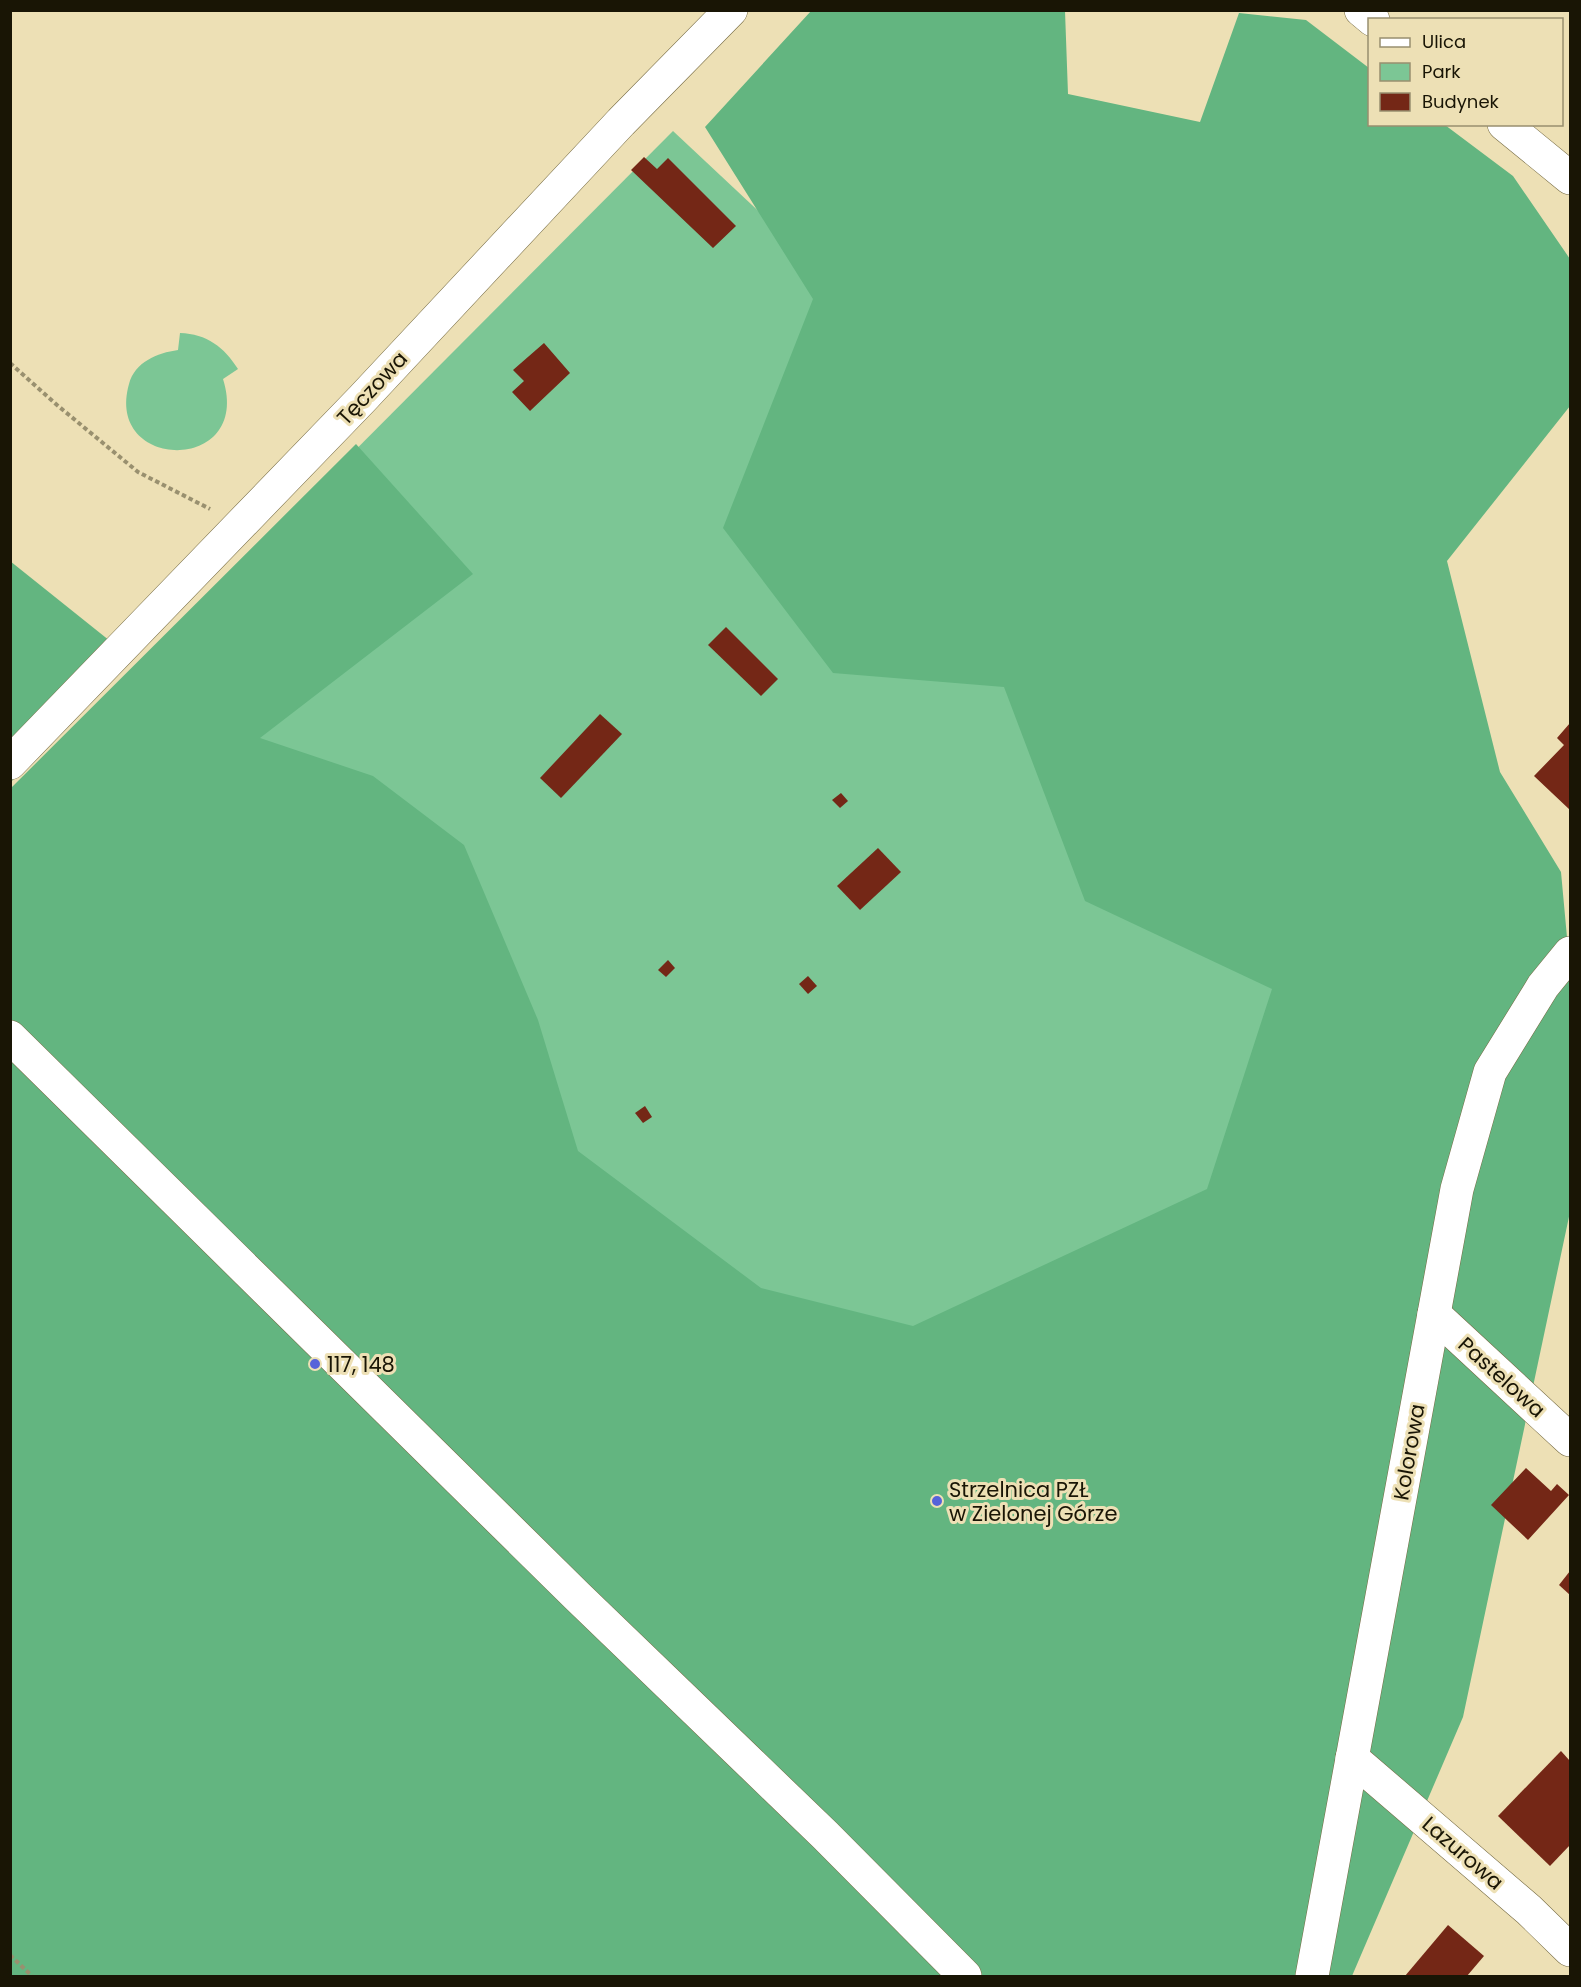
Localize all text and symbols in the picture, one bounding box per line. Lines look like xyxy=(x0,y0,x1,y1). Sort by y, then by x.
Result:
legend xyxy=(1368,18,1563,126)
text: Ulica xyxy=(1422,29,1466,54)
text: Park xyxy=(1422,59,1461,84)
text: Budynek xyxy=(1422,89,1500,114)
street label: Tęczowa xyxy=(330,345,414,431)
street label: Pastelowa xyxy=(1452,1330,1552,1424)
place label: 117, 148 xyxy=(327,1350,395,1379)
marker: 117, 148 xyxy=(308,1357,322,1371)
street label: Kolorowa xyxy=(1386,1402,1432,1502)
place label: Strzelnica PZŁ w Zielonej Górze xyxy=(949,1475,1117,1528)
marker: Strzelnica PZŁ w Zielonej Górze xyxy=(930,1494,944,1508)
street label: Lazurowa xyxy=(1416,1810,1510,1896)

